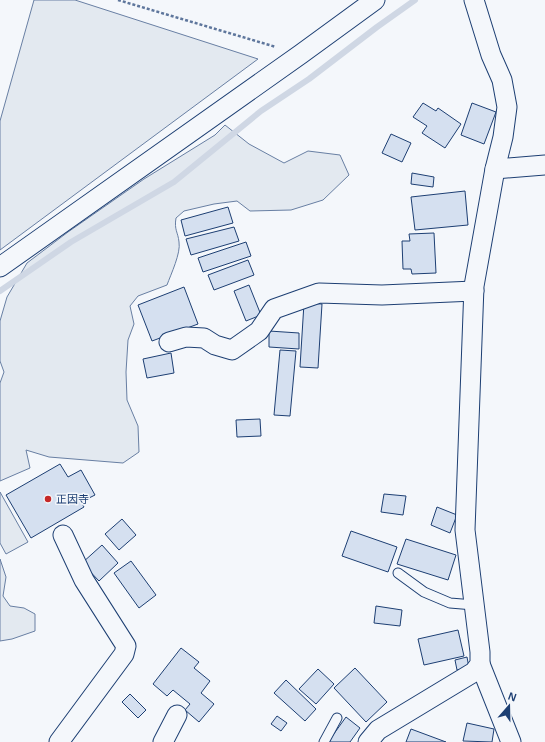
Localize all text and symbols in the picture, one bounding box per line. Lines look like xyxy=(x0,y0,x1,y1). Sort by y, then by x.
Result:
place label: 正因寺 xyxy=(56,493,89,505)
marker: 正因寺 xyxy=(43,494,53,504)
north arrow xyxy=(489,686,529,726)
text: N xyxy=(507,690,518,704)

